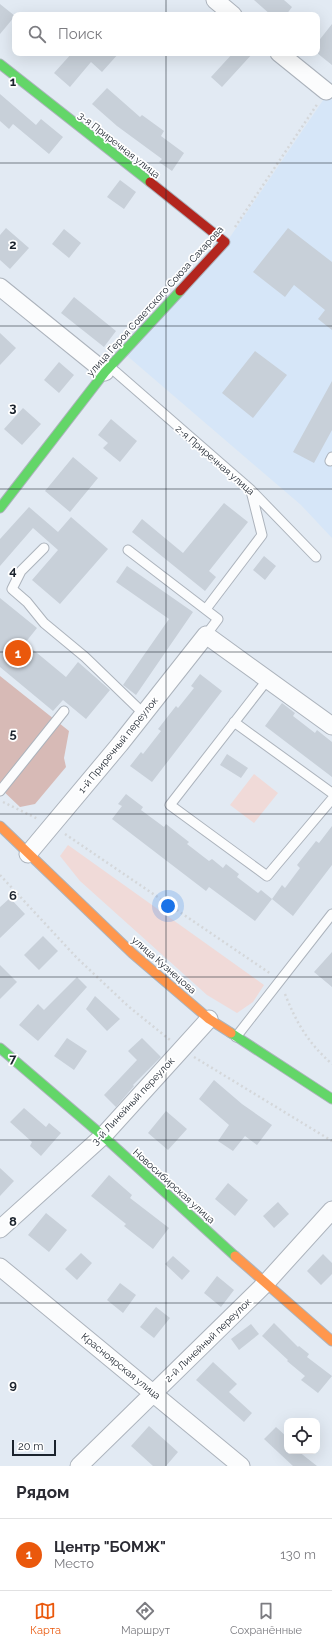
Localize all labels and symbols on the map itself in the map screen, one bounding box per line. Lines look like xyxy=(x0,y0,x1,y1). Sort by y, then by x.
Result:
text: 1 xyxy=(10,74,17,89)
street label: 3-я Приречная улица xyxy=(76,110,162,180)
street label: улица Героя Советского Союза Сахарова xyxy=(85,224,225,378)
text: 2 xyxy=(9,237,17,252)
text: 3 xyxy=(9,400,17,415)
street label: 2-я Приречная улица xyxy=(173,423,257,497)
text: 4 xyxy=(9,563,17,578)
pin: 1 xyxy=(5,638,31,668)
street label: 1-й Приречный переулок xyxy=(76,695,160,795)
text: 5 xyxy=(9,726,17,741)
text: 6 xyxy=(9,888,17,903)
your location xyxy=(158,896,178,916)
street label: улица Кузнецова xyxy=(130,934,198,996)
text: 7 xyxy=(9,1051,17,1066)
street label: 3-й Линейный переулок xyxy=(90,1055,176,1147)
street label: Новосибирская улица xyxy=(131,1146,217,1226)
text: 8 xyxy=(9,1214,17,1229)
street label: 2-й Линейный переулок xyxy=(163,1296,253,1384)
street label: Красноярская улица xyxy=(79,1331,163,1401)
text: 9 xyxy=(9,1377,17,1392)
scale bar xyxy=(12,1438,56,1457)

